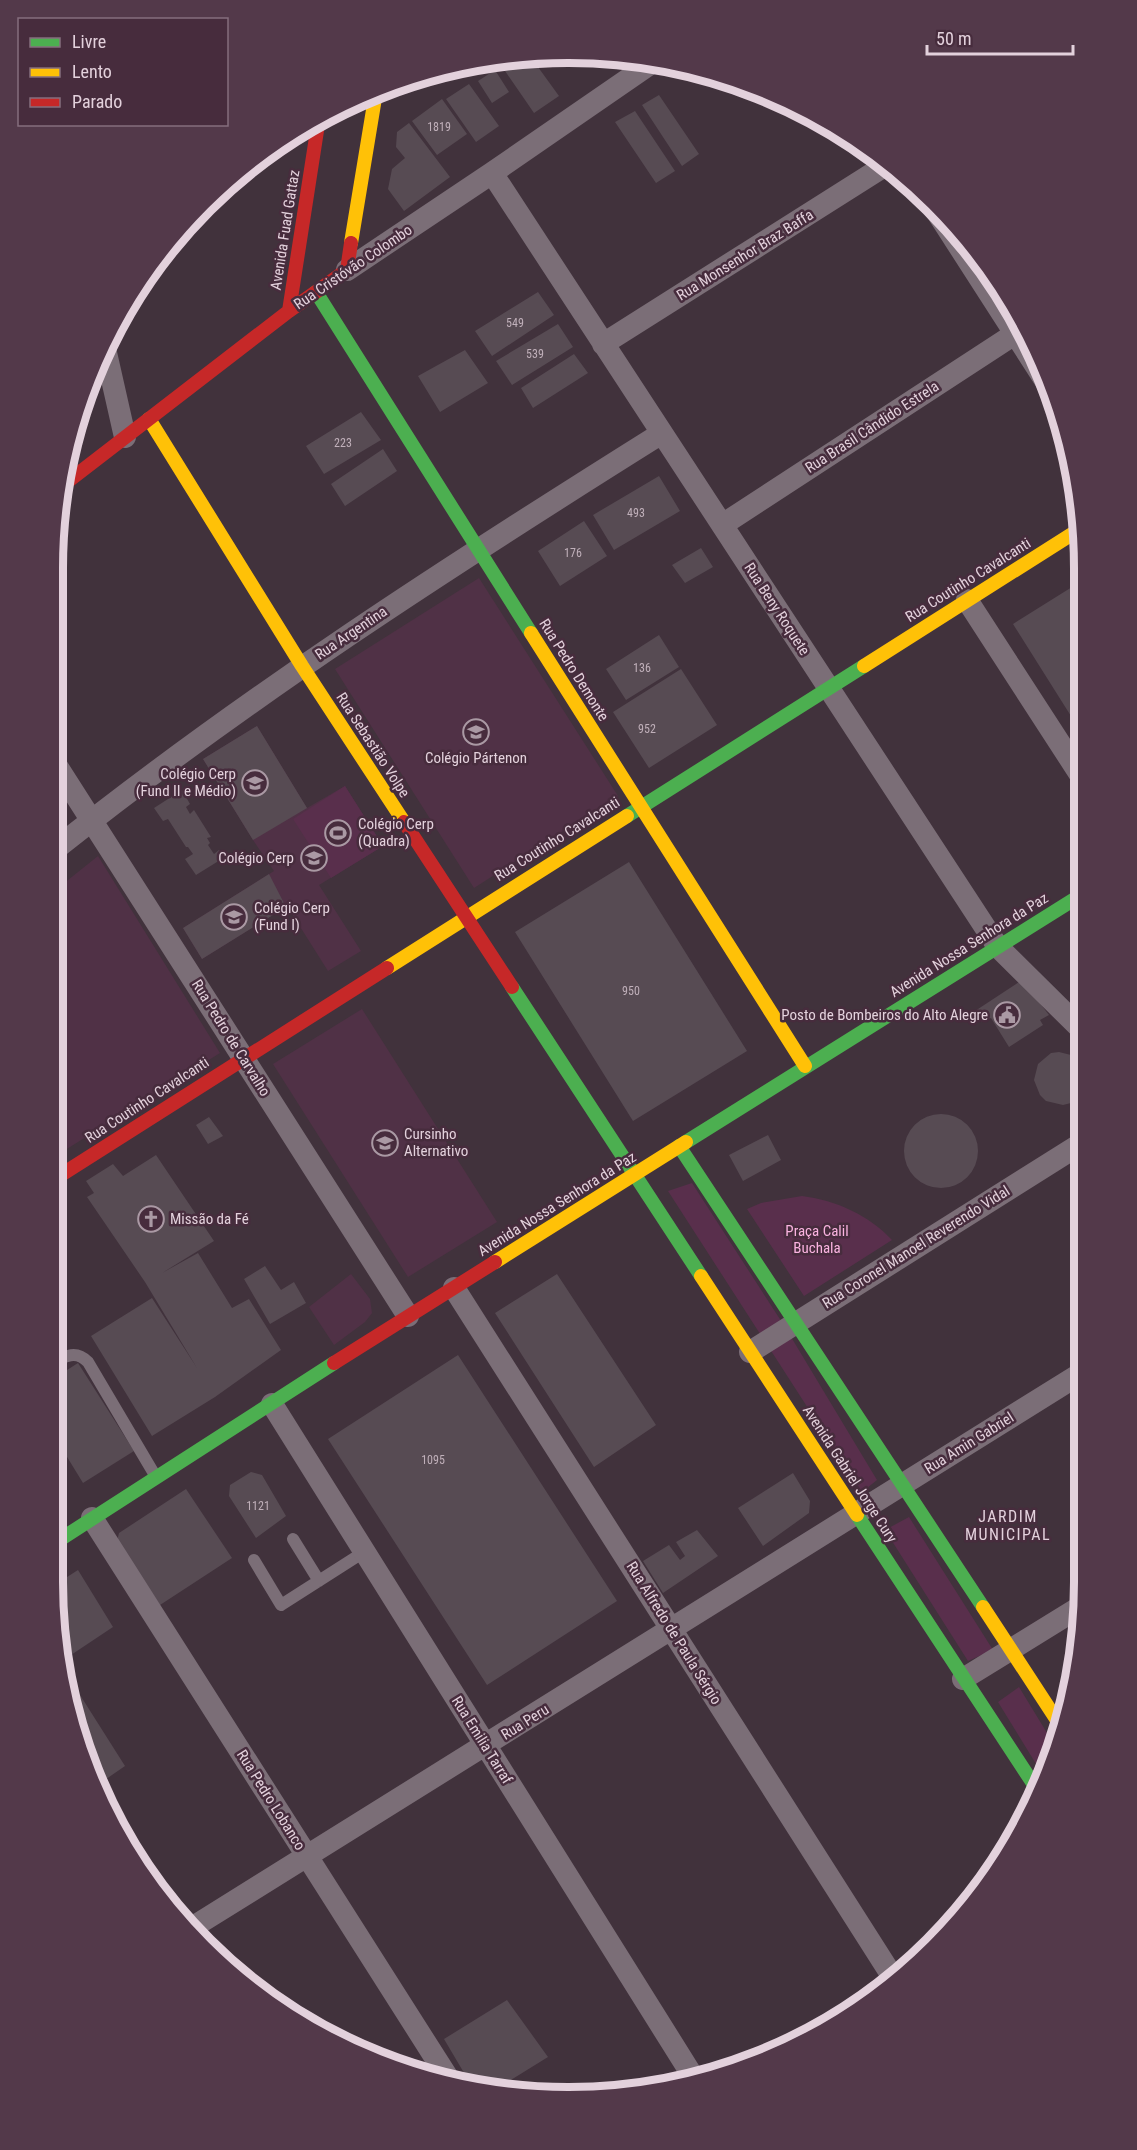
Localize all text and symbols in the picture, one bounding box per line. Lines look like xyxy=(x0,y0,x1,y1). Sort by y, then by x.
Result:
legend xyxy=(18,18,228,126)
scale bar xyxy=(927,18,1072,56)
text: 50 m xyxy=(936,28,971,49)
text: Livre xyxy=(72,31,106,52)
text: Lento xyxy=(72,61,112,82)
text: Parado xyxy=(72,91,122,112)
house number: 1819 xyxy=(427,120,451,134)
street label: Avenida Fuad Gattaz xyxy=(267,169,303,291)
street label: Rua Monsenhor Braz Baffa xyxy=(673,206,817,304)
street label: Rua Cristóvão Colombo xyxy=(291,221,415,313)
house number: 549 xyxy=(506,316,524,330)
house number: 539 xyxy=(526,347,544,361)
street label: Rua Brasil Cândido Estrela xyxy=(802,377,942,477)
house number: 223 xyxy=(334,436,352,450)
house number: 493 xyxy=(627,506,645,520)
street label: Rua Coutinho Cavalcanti xyxy=(902,534,1034,626)
house number: 176 xyxy=(564,546,582,560)
street label: Rua Beny Roquete xyxy=(740,559,814,659)
street label: Rua Argentina xyxy=(312,602,390,664)
street label: Rua Pedro Demonte xyxy=(535,616,613,724)
house number: 136 xyxy=(633,661,651,675)
street label: Rua Sebastião Volpe xyxy=(332,689,414,801)
school or university icon: Colégio Pártenon xyxy=(461,717,491,747)
house number: 952 xyxy=(638,722,656,736)
place label: Colégio Pártenon xyxy=(425,749,527,767)
place label: Colégio Cerp (Fund II e Médio) xyxy=(136,765,236,800)
school or university icon: Colégio Cerp (Fund II e Médio) xyxy=(240,768,270,798)
street label: Rua Coutinho Cavalcanti xyxy=(491,793,623,885)
place label: Colégio Cerp (Quadra) xyxy=(358,815,434,850)
sports icon: Colégio Cerp (Quadra) xyxy=(323,818,353,848)
school or university icon: Colégio Cerp xyxy=(299,843,329,873)
place label: Colégio Cerp xyxy=(218,849,294,867)
street label: Avenida Nossa Senhora da Paz xyxy=(886,889,1052,1001)
place label: Colégio Cerp (Fund I) xyxy=(254,899,330,934)
school or university icon: Colégio Cerp (Fund I) xyxy=(219,902,249,932)
street label: Rua Pedro de Carvalho xyxy=(188,976,274,1100)
house number: 950 xyxy=(622,984,640,998)
public building icon: Posto de Bombeiros do Alto Alegre xyxy=(992,1000,1022,1030)
place label: Posto de Bombeiros do Alto Alegre xyxy=(781,1006,988,1024)
street label: Rua Coutinho Cavalcanti xyxy=(82,1053,212,1147)
place label: Cursinho Alternativo xyxy=(404,1125,468,1160)
school or university icon: Cursinho Alternativo xyxy=(370,1128,400,1158)
street label: Avenida Nossa Senhora da Paz xyxy=(474,1148,640,1260)
street label: Rua Coronel Manoel Reverendo Vidal xyxy=(819,1182,1013,1312)
church icon: Missão da Fé xyxy=(136,1204,166,1234)
place label: Missão da Fé xyxy=(170,1210,249,1228)
park label: Praça Calil Buchala xyxy=(785,1222,849,1257)
street label: Avenida Gabriel Jorge Cury xyxy=(799,1402,901,1546)
street label: Rua Amin Gabriel xyxy=(921,1408,1017,1478)
house number: 1095 xyxy=(421,1453,445,1467)
house number: 1121 xyxy=(246,1499,270,1513)
district label: JARDIM MUNICIPAL xyxy=(965,1507,1051,1544)
street label: Rua Alfredo de Paula Sérgio xyxy=(623,1558,725,1708)
street label: Rua Emilia Tarraf xyxy=(448,1693,516,1787)
street label: Rua Peru xyxy=(498,1700,552,1744)
street label: Rua Pedro Lobanco xyxy=(233,1747,309,1853)

